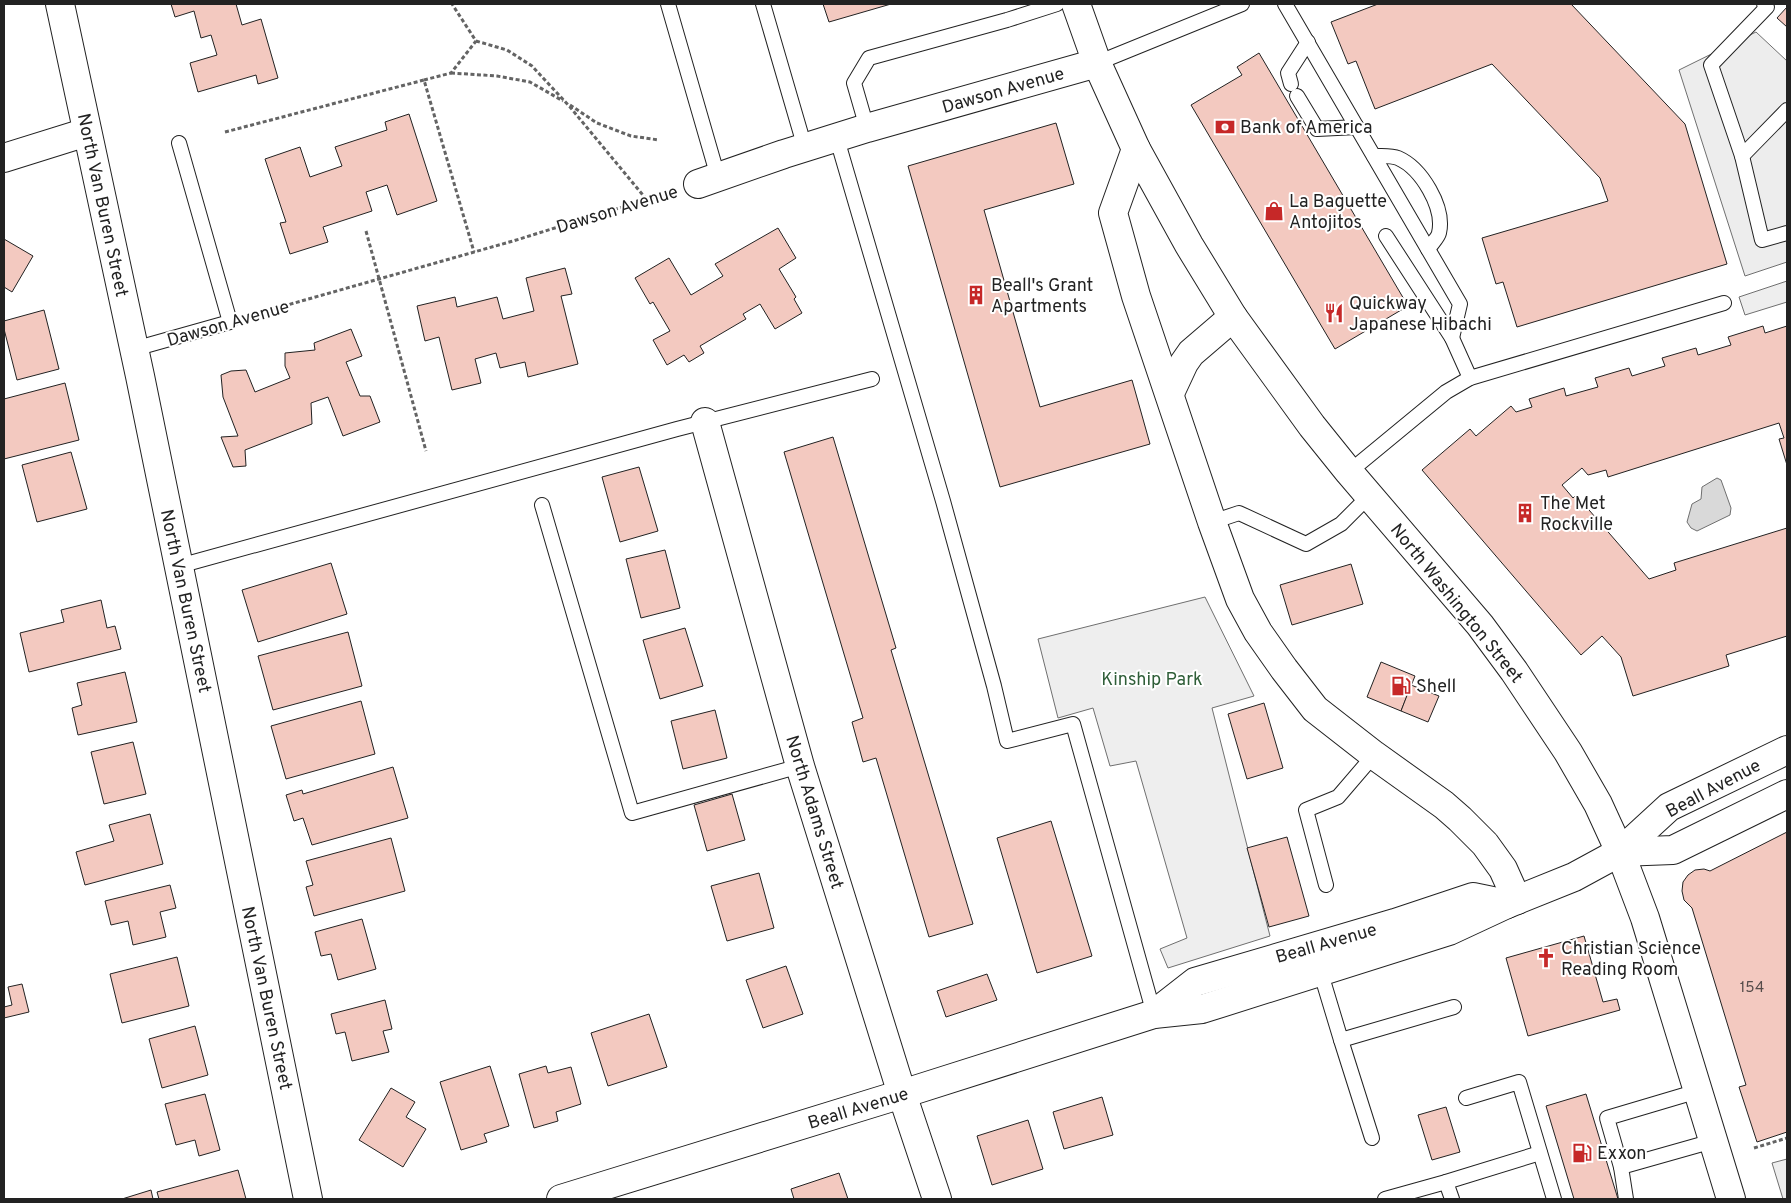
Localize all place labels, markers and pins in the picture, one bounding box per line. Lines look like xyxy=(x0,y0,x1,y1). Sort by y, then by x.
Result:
bank icon: Bank of America xyxy=(1214,116,1236,138)
place label: Bank of America xyxy=(1240,117,1372,140)
place label: La Baguette Antojitos xyxy=(1289,191,1387,235)
shop icon: La Baguette Antojitos xyxy=(1263,200,1285,222)
place label: Beall's Grant Apartments xyxy=(991,275,1093,319)
building icon: Beall's Grant Apartments xyxy=(965,284,987,306)
place label: Quickway Japanese Hibachi xyxy=(1349,293,1492,337)
restaurant icon: Quickway Japanese Hibachi xyxy=(1323,302,1345,324)
place label: The Met Rockville xyxy=(1540,493,1613,537)
building icon: The Met Rockville xyxy=(1514,502,1536,524)
fuel station icon: Shell xyxy=(1390,675,1412,697)
place label: Shell xyxy=(1416,676,1456,699)
place label: Christian Science Reading Room xyxy=(1561,938,1701,982)
church icon: Christian Science Reading Room xyxy=(1535,947,1557,969)
fuel station icon: Exxon xyxy=(1571,1142,1593,1164)
place label: Exxon xyxy=(1597,1143,1646,1166)

